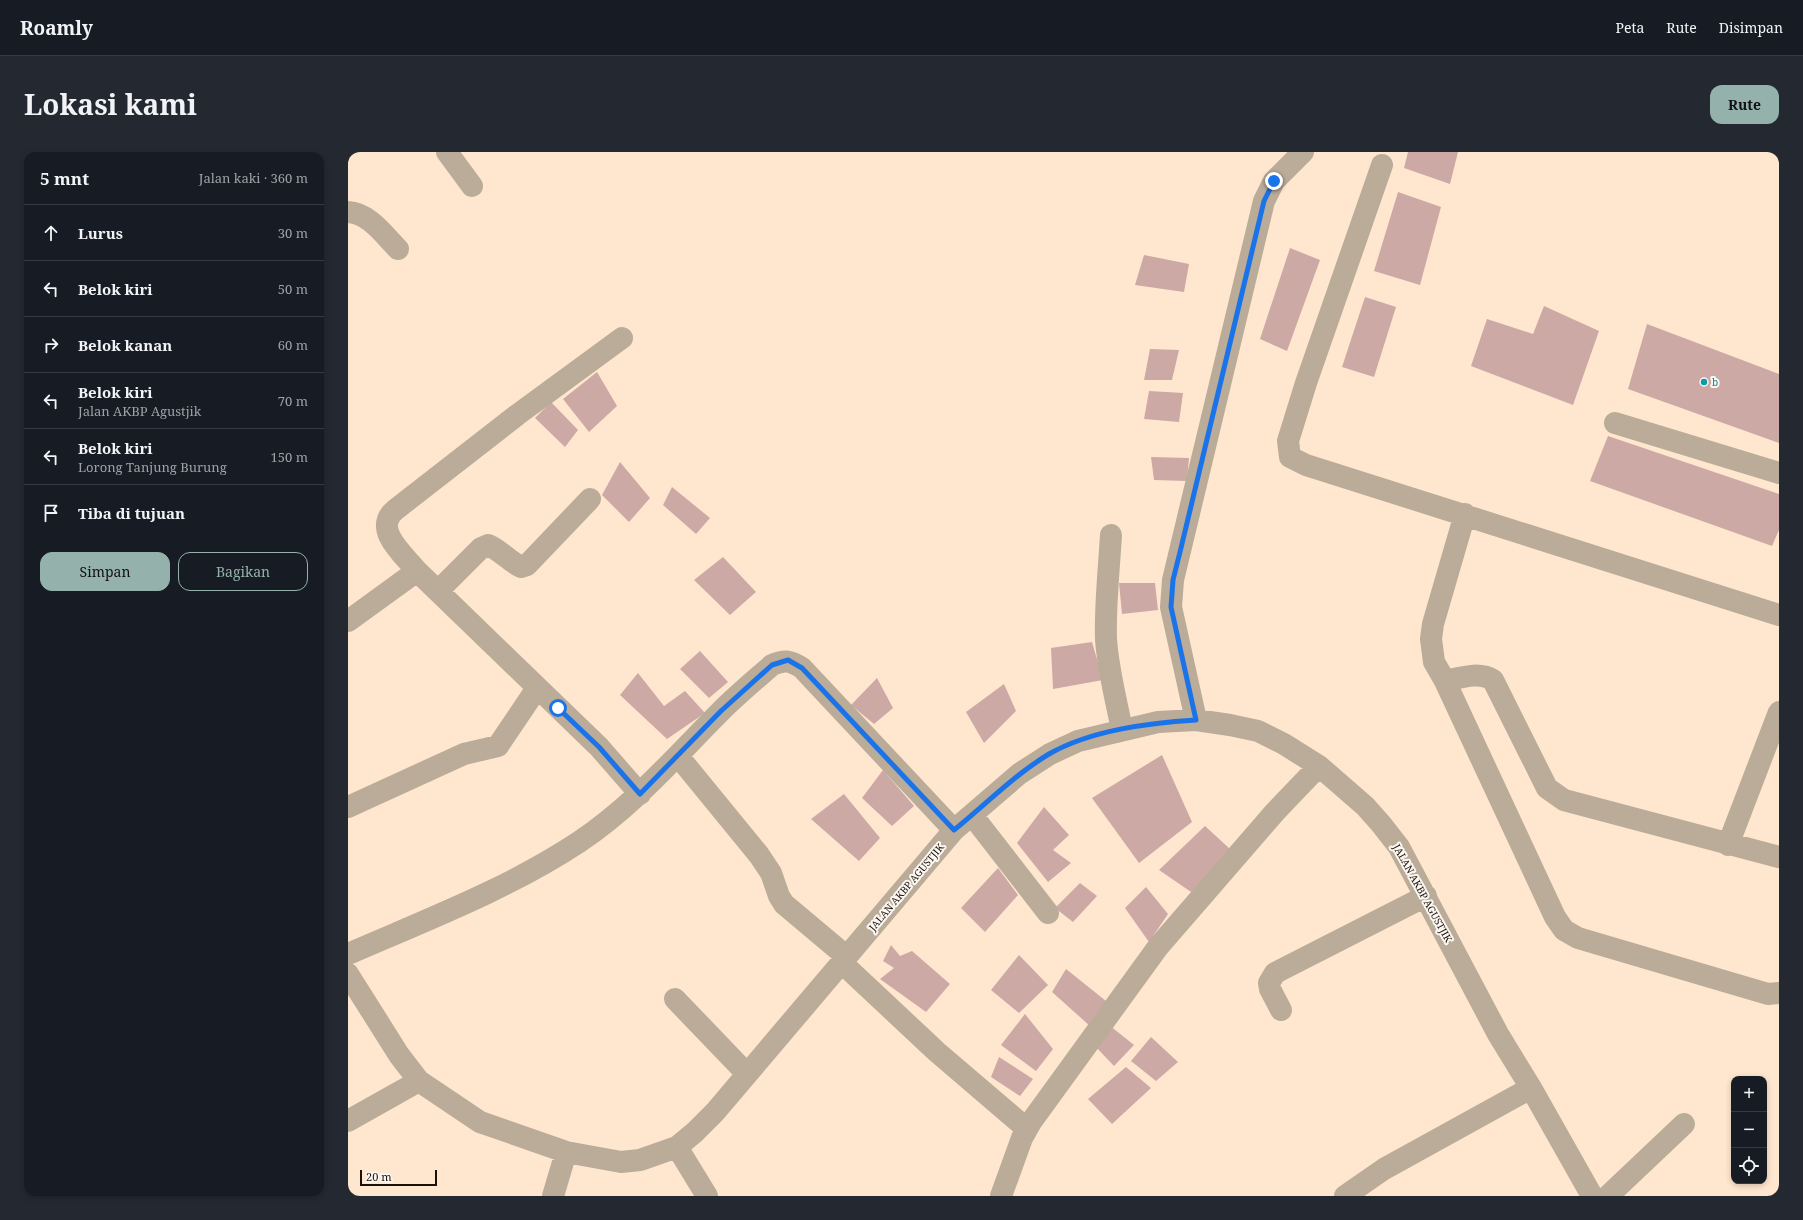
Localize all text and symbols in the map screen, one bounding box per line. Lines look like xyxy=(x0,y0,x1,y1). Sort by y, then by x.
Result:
text: Roamly xyxy=(20,15,93,41)
text: Peta xyxy=(1616,18,1644,37)
text: Rute xyxy=(1666,18,1697,37)
text: Disimpan xyxy=(1719,18,1783,37)
text: Lokasi kami xyxy=(24,85,197,123)
button: Rute xyxy=(1710,85,1779,124)
text: 5 mnt xyxy=(40,167,89,190)
text: Jalan kaki · 360 m xyxy=(199,169,308,187)
route end xyxy=(1265,172,1283,190)
icon: ahead xyxy=(40,222,62,244)
text: Lurus xyxy=(78,223,123,243)
text: 30 m xyxy=(278,224,308,242)
icon: left xyxy=(40,278,62,300)
text: Belok kiri xyxy=(78,279,153,299)
text: 50 m xyxy=(278,280,308,298)
icon: right xyxy=(40,334,62,356)
text: Belok kanan xyxy=(78,335,172,355)
text: 60 m xyxy=(278,336,308,354)
place label: b xyxy=(1712,375,1718,389)
marker: b xyxy=(1699,377,1709,387)
text: Belok kiri xyxy=(78,382,153,402)
icon: left xyxy=(40,390,62,412)
text: 70 m xyxy=(278,392,308,410)
text: Jalan AKBP Agustjik xyxy=(78,402,201,420)
text: Belok kiri xyxy=(78,438,153,458)
icon: left xyxy=(40,446,62,468)
text: 150 m xyxy=(271,448,308,466)
text: Lorong Tanjung Burung xyxy=(78,458,227,476)
icon: arrive xyxy=(40,502,62,524)
text: Tiba di tujuan xyxy=(78,503,185,523)
button: Simpan xyxy=(40,552,170,591)
button: Bagikan xyxy=(178,552,308,591)
route start xyxy=(549,699,567,717)
street label: JALAN AKBP AGUSTJIK xyxy=(865,840,947,934)
street label: JALAN AKBP AGUSTJIK xyxy=(1390,841,1456,945)
map controls xyxy=(1731,1076,1767,1184)
button: + xyxy=(1731,1076,1767,1112)
button: − xyxy=(1731,1112,1767,1148)
button: locate xyxy=(1731,1148,1767,1184)
scale bar xyxy=(360,1168,437,1187)
text: 20 m xyxy=(366,1169,392,1184)

